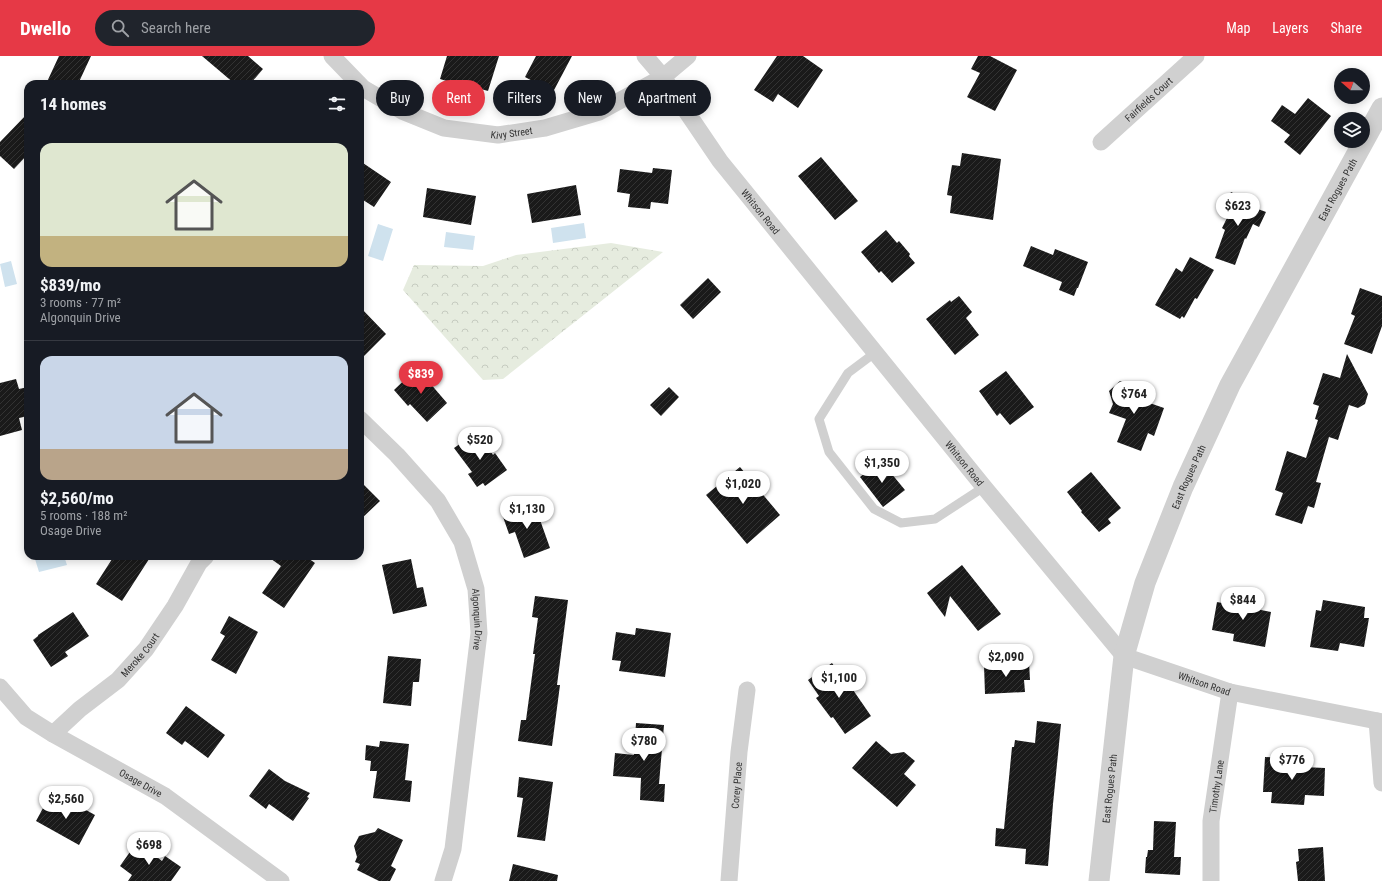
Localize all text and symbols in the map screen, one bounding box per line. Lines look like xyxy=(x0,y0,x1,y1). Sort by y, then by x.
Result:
search box xyxy=(95,10,375,46)
text: Dwello xyxy=(20,17,71,40)
icon: search xyxy=(109,17,131,39)
text: Search here xyxy=(141,19,211,37)
text: Map xyxy=(1226,20,1250,36)
text: Layers xyxy=(1272,20,1309,36)
text: Share xyxy=(1331,20,1362,36)
north arrow xyxy=(1334,68,1370,104)
map controls xyxy=(1334,68,1370,148)
street label: Fairfields Court xyxy=(1123,75,1175,124)
chip: Buy xyxy=(376,80,424,116)
chip: Rent xyxy=(432,80,485,116)
chip: Filters xyxy=(493,80,556,116)
chip: New xyxy=(564,80,616,116)
chip: Apartment xyxy=(624,80,711,116)
icon: filters xyxy=(326,93,348,115)
text: 14 homes xyxy=(40,94,106,114)
button: layers xyxy=(1334,112,1370,148)
street label: Kivy Street xyxy=(490,125,533,141)
street label: East Rogues Path xyxy=(1316,156,1359,223)
icon: home xyxy=(158,169,230,241)
street label: Whitson Road xyxy=(739,187,782,236)
pin: $623 xyxy=(1214,193,1262,227)
text: $623 xyxy=(1225,198,1251,213)
text: $839/mo xyxy=(40,275,101,295)
text: 3 rooms · 77 m² xyxy=(40,295,121,310)
text: Algonquin Drive xyxy=(40,310,121,325)
pin: $839 xyxy=(397,361,445,395)
text: $839 xyxy=(408,366,434,381)
pin: $764 xyxy=(1110,381,1158,415)
icon: home xyxy=(158,382,230,454)
text: $764 xyxy=(1121,386,1147,401)
pin: $520 xyxy=(456,427,504,461)
text: $520 xyxy=(467,432,493,447)
street label: Whitson Road xyxy=(943,439,986,488)
street label: East Rogues Path xyxy=(1170,443,1208,511)
pin: $1,350 xyxy=(849,450,915,484)
text: $1,350 xyxy=(864,455,900,470)
pin: $1,020 xyxy=(710,471,776,505)
text: $1,020 xyxy=(725,476,761,491)
text: $2,560/mo xyxy=(40,488,114,508)
pin: $1,130 xyxy=(494,496,560,530)
text: $1,130 xyxy=(509,501,545,516)
text: 5 rooms · 188 m² xyxy=(40,508,127,523)
text: Osage Drive xyxy=(40,523,101,538)
pin: $844 xyxy=(1219,587,1267,621)
street label: Algonquin Drive xyxy=(470,588,484,651)
text: $844 xyxy=(1230,592,1256,607)
street label: Meroke Court xyxy=(119,631,161,679)
pin: $2,090 xyxy=(973,644,1039,678)
text: $2,090 xyxy=(988,649,1024,664)
pin: $1,100 xyxy=(806,665,872,699)
text: $1,100 xyxy=(821,670,857,685)
street label: Whitson Road xyxy=(1177,670,1232,698)
pin: $780 xyxy=(620,728,668,762)
text: $780 xyxy=(631,733,657,748)
pin: $776 xyxy=(1268,747,1316,781)
text: $776 xyxy=(1279,752,1305,767)
street label: East Rogues Path xyxy=(1100,753,1119,824)
street label: Timothy Lane xyxy=(1207,759,1226,814)
street label: Corey Place xyxy=(730,761,744,809)
street label: Osage Drive xyxy=(117,767,164,799)
pin: $2,560 xyxy=(33,786,99,820)
text: $2,560 xyxy=(48,791,84,806)
pin: $698 xyxy=(125,832,173,866)
text: $698 xyxy=(136,837,162,852)

